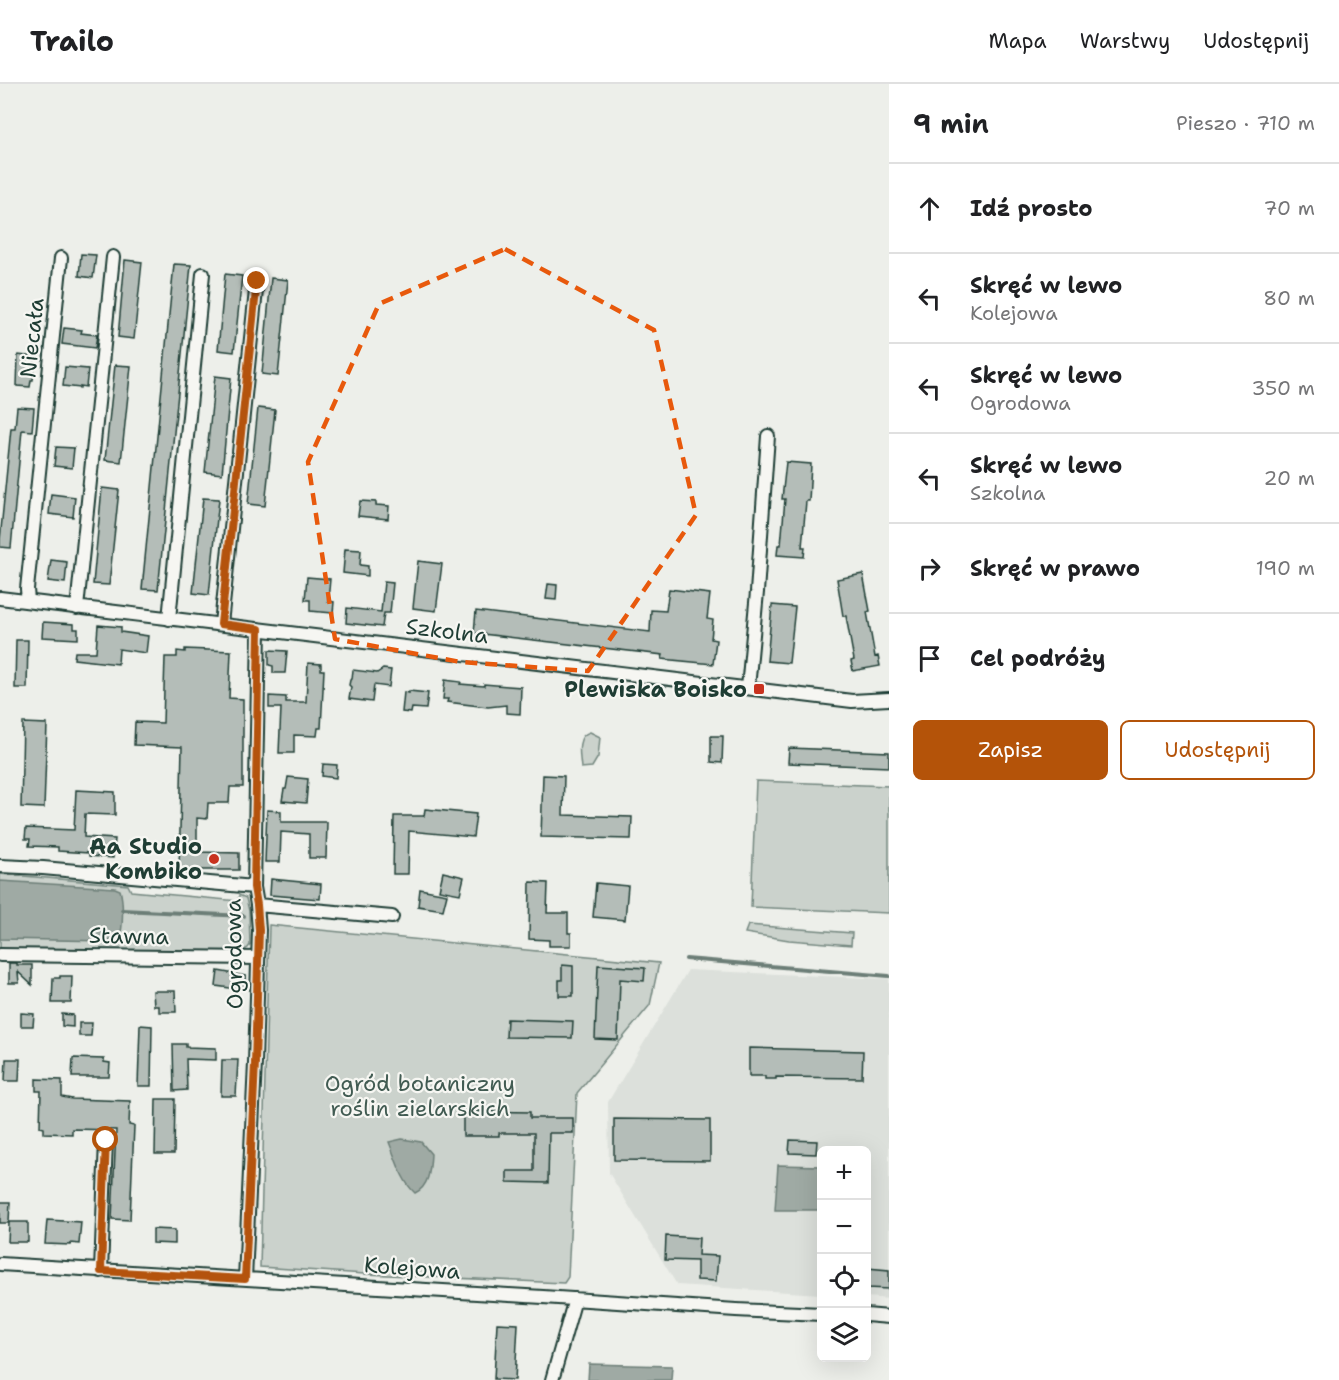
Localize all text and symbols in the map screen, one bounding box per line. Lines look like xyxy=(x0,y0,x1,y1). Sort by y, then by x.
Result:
text: Trailo xyxy=(30,22,114,60)
text: Mapa xyxy=(989,27,1047,55)
text: Warstwy xyxy=(1080,27,1170,55)
text: Udostępnij xyxy=(1203,27,1309,55)
text: 9 min xyxy=(913,106,989,141)
text: Pieszo · 710 m xyxy=(1176,110,1315,136)
icon: ahead xyxy=(913,192,946,225)
text: Idź prosto xyxy=(970,194,1093,223)
text: 70 m xyxy=(1263,195,1315,221)
route end xyxy=(243,267,269,293)
text: Skręć w lewo xyxy=(970,271,1122,300)
icon: left xyxy=(913,282,946,315)
text: 80 m xyxy=(1263,285,1315,311)
street label: Niecała xyxy=(13,296,51,379)
text: Kolejowa xyxy=(970,300,1058,326)
text: Skręć w lewo xyxy=(970,361,1122,390)
icon: left xyxy=(913,372,946,405)
text: 350 m xyxy=(1251,375,1315,401)
text: Ogrodowa xyxy=(970,390,1071,416)
text: Skręć w lewo xyxy=(970,451,1122,480)
icon: left xyxy=(913,462,946,495)
text: 20 m xyxy=(1264,465,1315,491)
text: Szkolna xyxy=(970,480,1045,506)
icon: right xyxy=(913,552,946,585)
text: Skręć w prawo xyxy=(970,554,1140,583)
text: 190 m xyxy=(1256,555,1315,581)
street label: Szkolna xyxy=(404,612,490,650)
icon: arrive xyxy=(913,642,946,675)
text: Cel podróży xyxy=(970,644,1106,673)
place label: Plewiska Boisko xyxy=(564,675,747,704)
marker: Plewiska Boisko xyxy=(752,682,766,696)
button: Zapisz xyxy=(913,720,1108,780)
button: Udostępnij xyxy=(1120,720,1315,780)
place label: Aa Studio Kombiko xyxy=(89,832,202,886)
marker: Aa Studio Kombiko xyxy=(207,852,221,866)
street label: Ogrodowa xyxy=(219,898,249,1010)
street label: Stawna xyxy=(89,921,170,951)
park label: Ogród botaniczny roślin zielarskich xyxy=(325,1069,515,1123)
route start xyxy=(92,1126,118,1152)
map controls xyxy=(817,1146,871,1362)
button: + xyxy=(817,1146,871,1200)
button: − xyxy=(817,1200,871,1254)
street label: Kolejowa xyxy=(363,1250,461,1286)
button: locate xyxy=(817,1254,871,1308)
button: layers xyxy=(817,1308,871,1362)

